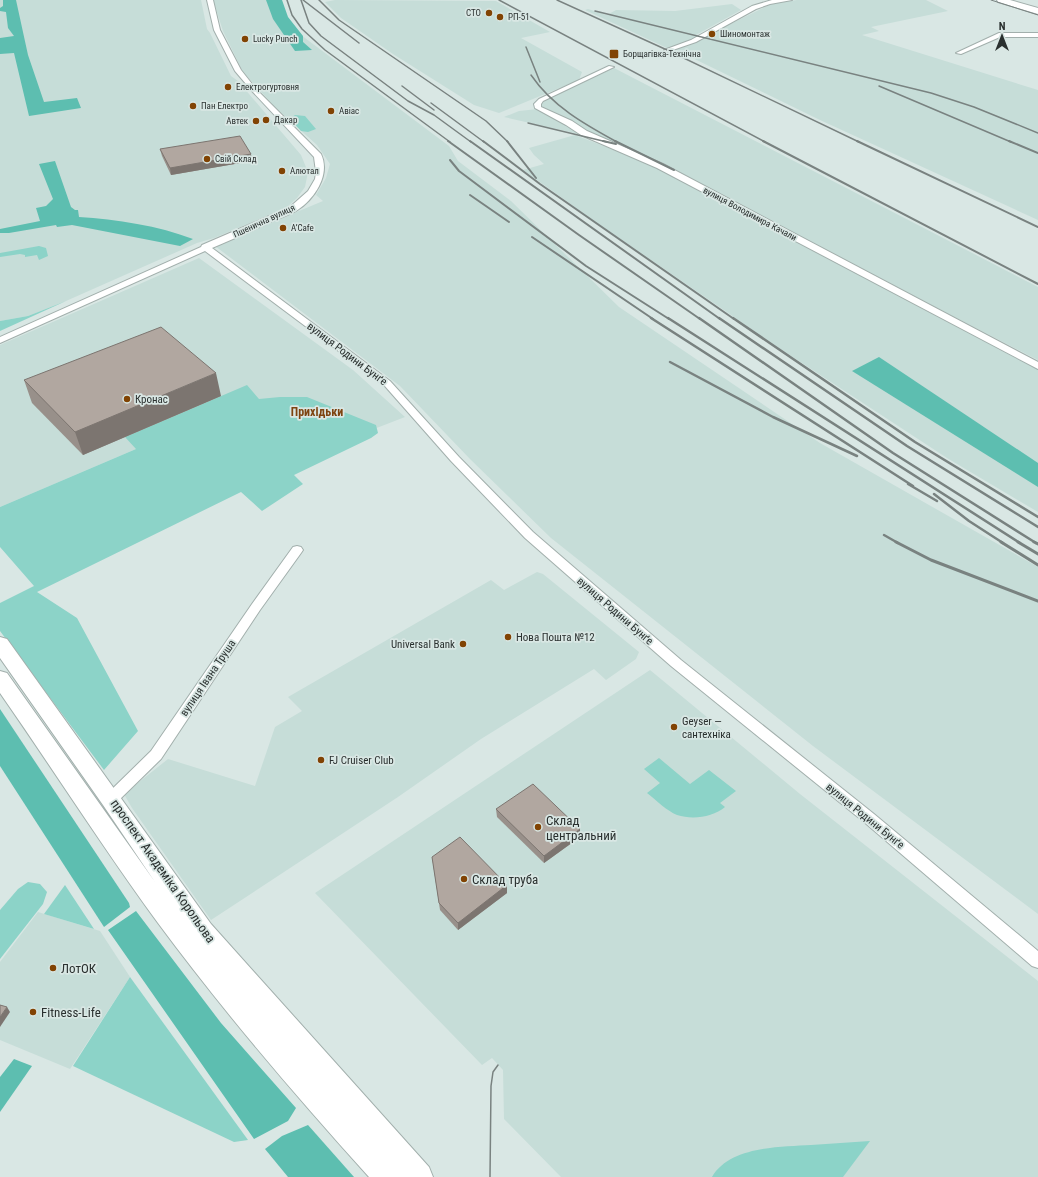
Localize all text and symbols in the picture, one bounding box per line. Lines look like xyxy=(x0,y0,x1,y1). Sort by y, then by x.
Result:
place label: СТО xyxy=(466,8,481,18)
marker: СТО xyxy=(484,8,494,18)
marker: РП-51 xyxy=(495,12,505,22)
place label: РП-51 xyxy=(508,12,530,22)
north arrow xyxy=(982,16,1022,56)
text: N xyxy=(999,20,1006,33)
marker: Шиномонтаж xyxy=(707,29,717,39)
place label: Шиномонтаж xyxy=(720,29,770,39)
marker: Lucky Punch xyxy=(240,34,250,44)
place label: Lucky Punch xyxy=(253,34,298,44)
marker: Борщагівка-Технічна xyxy=(608,48,620,60)
place label: Борщагівка-Технічна xyxy=(623,49,701,59)
marker: Електрогуртовня xyxy=(223,82,233,92)
place label: Електрогуртовня xyxy=(236,82,299,92)
marker: Пан Електро xyxy=(188,101,198,111)
place label: Пан Електро xyxy=(201,101,248,111)
marker: Авіас xyxy=(326,106,336,116)
place label: Авіас xyxy=(339,106,359,116)
marker: Дакар xyxy=(261,115,271,125)
place label: Дакар xyxy=(274,115,298,125)
place label: Автек xyxy=(226,116,249,126)
marker: Автек xyxy=(251,116,261,126)
marker: Свій Склад xyxy=(202,154,212,164)
place label: Свій Склад xyxy=(215,154,257,164)
marker: Алютал xyxy=(277,166,287,176)
place label: Алютал xyxy=(290,166,319,176)
street label: вулиця Володимира Качали xyxy=(702,185,798,243)
street label: Пшенична вулиця xyxy=(232,202,296,240)
marker: A’Cafe xyxy=(278,223,288,233)
place label: A’Cafe xyxy=(291,223,314,233)
street label: вулиця Родини Бунґе xyxy=(304,320,390,388)
place label: Кронас xyxy=(135,393,168,406)
marker: Кронас xyxy=(122,394,132,404)
district label: Прихідьки xyxy=(291,405,343,419)
street label: вулиця Родини Бунґе xyxy=(574,574,656,648)
place label: Нова Пошта №12 xyxy=(516,631,595,644)
marker: Нова Пошта №12 xyxy=(503,632,513,642)
street label: вулиця Івана Труша xyxy=(178,637,238,719)
place label: Universal Bank xyxy=(391,638,455,651)
marker: Universal Bank xyxy=(458,639,468,649)
place label: Geyser — сантехніка xyxy=(682,715,731,741)
marker: Geyser — сантехніка xyxy=(669,722,679,732)
place label: FJ Cruiser Club xyxy=(329,754,394,767)
marker: FJ Cruiser Club xyxy=(316,755,326,765)
street label: вулиця Родини Бунґе xyxy=(823,781,907,851)
street label: проспект Академіка Корольова xyxy=(108,796,218,946)
place label: Склад центральний xyxy=(546,813,616,843)
marker: Склад центральний xyxy=(533,822,543,832)
place label: Склад труба xyxy=(472,872,538,887)
marker: Склад труба xyxy=(459,874,469,884)
place label: ЛотОК xyxy=(61,961,97,976)
marker: ЛотОК xyxy=(48,963,58,973)
place label: Fitness-Life xyxy=(41,1005,101,1020)
marker: Fitness-Life xyxy=(28,1007,38,1017)

